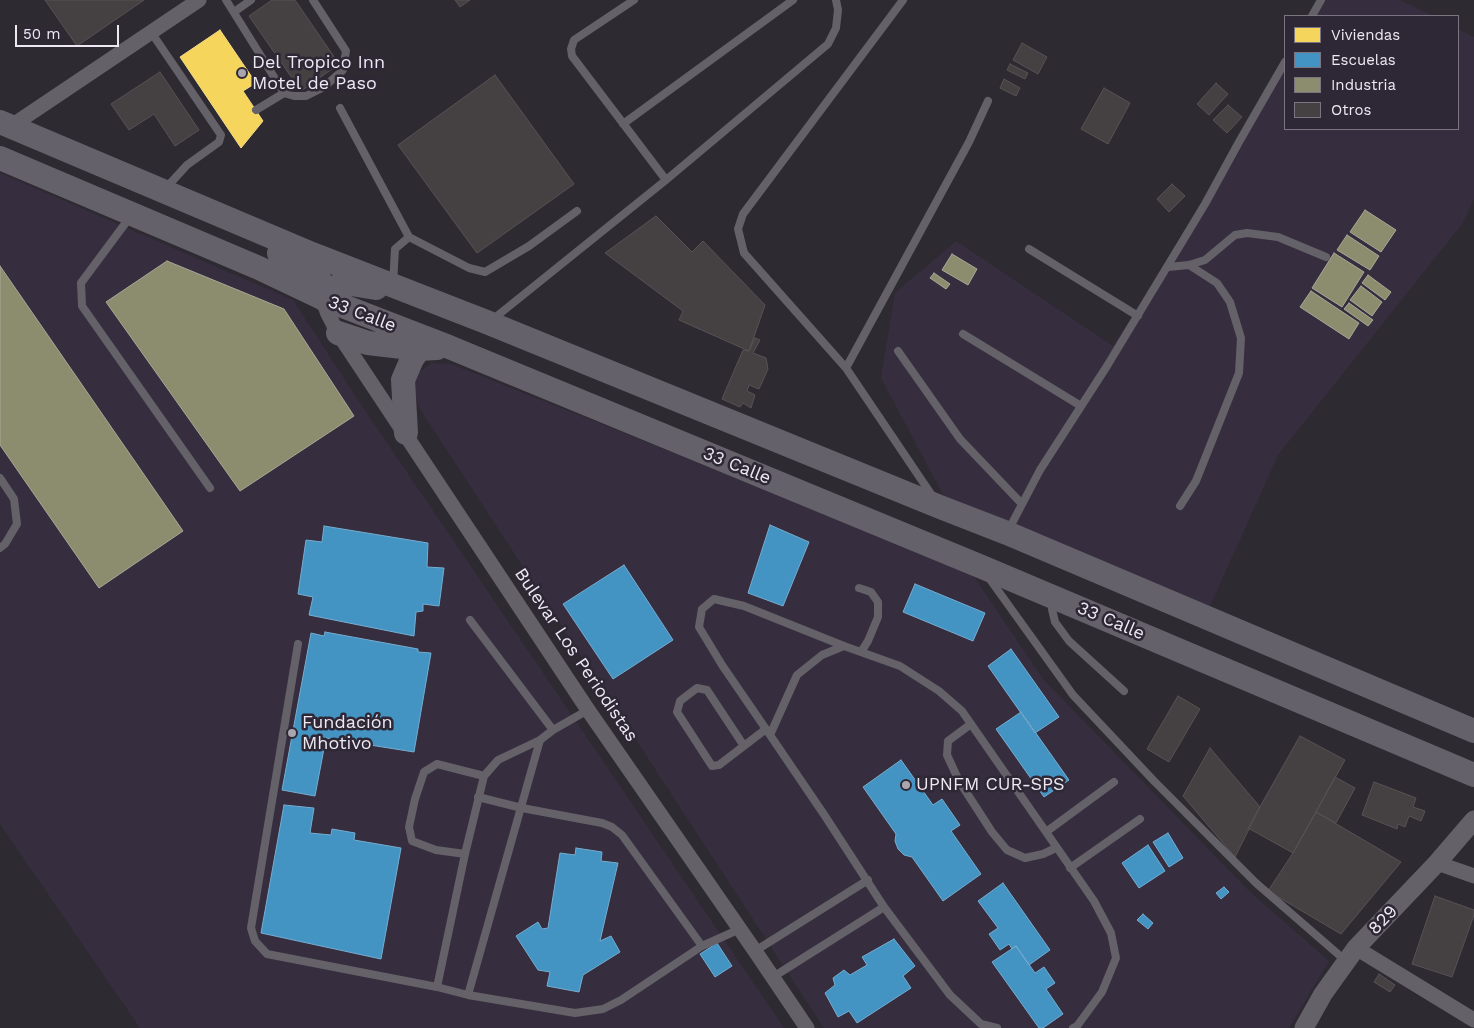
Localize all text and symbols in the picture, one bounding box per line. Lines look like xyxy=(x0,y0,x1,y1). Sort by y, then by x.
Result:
scale bar xyxy=(18,15,121,47)
legend xyxy=(1284,15,1459,130)
text: 50 m xyxy=(23,25,60,43)
text: Viviendas xyxy=(1331,26,1400,44)
text: Escuelas xyxy=(1331,51,1396,69)
place label: Del Tropico Inn Motel de Paso xyxy=(252,52,385,94)
marker: Del Tropico Inn Motel de Paso xyxy=(236,67,248,79)
text: Industria xyxy=(1331,76,1396,94)
text: Otros xyxy=(1331,101,1371,119)
street label: 33 Calle xyxy=(325,291,399,337)
street label: 33 Calle xyxy=(700,443,774,489)
street label: Bulevar Los Periodistas xyxy=(510,564,642,746)
street label: 33 Calle xyxy=(1074,597,1148,645)
place label: Fundación Mhotivo xyxy=(302,712,393,754)
marker: Fundación Mhotivo xyxy=(286,727,298,739)
place label: UPNFM CUR-SPS xyxy=(916,774,1065,796)
marker: UPNFM CUR-SPS xyxy=(900,779,912,791)
street label: 829 xyxy=(1364,901,1402,939)

